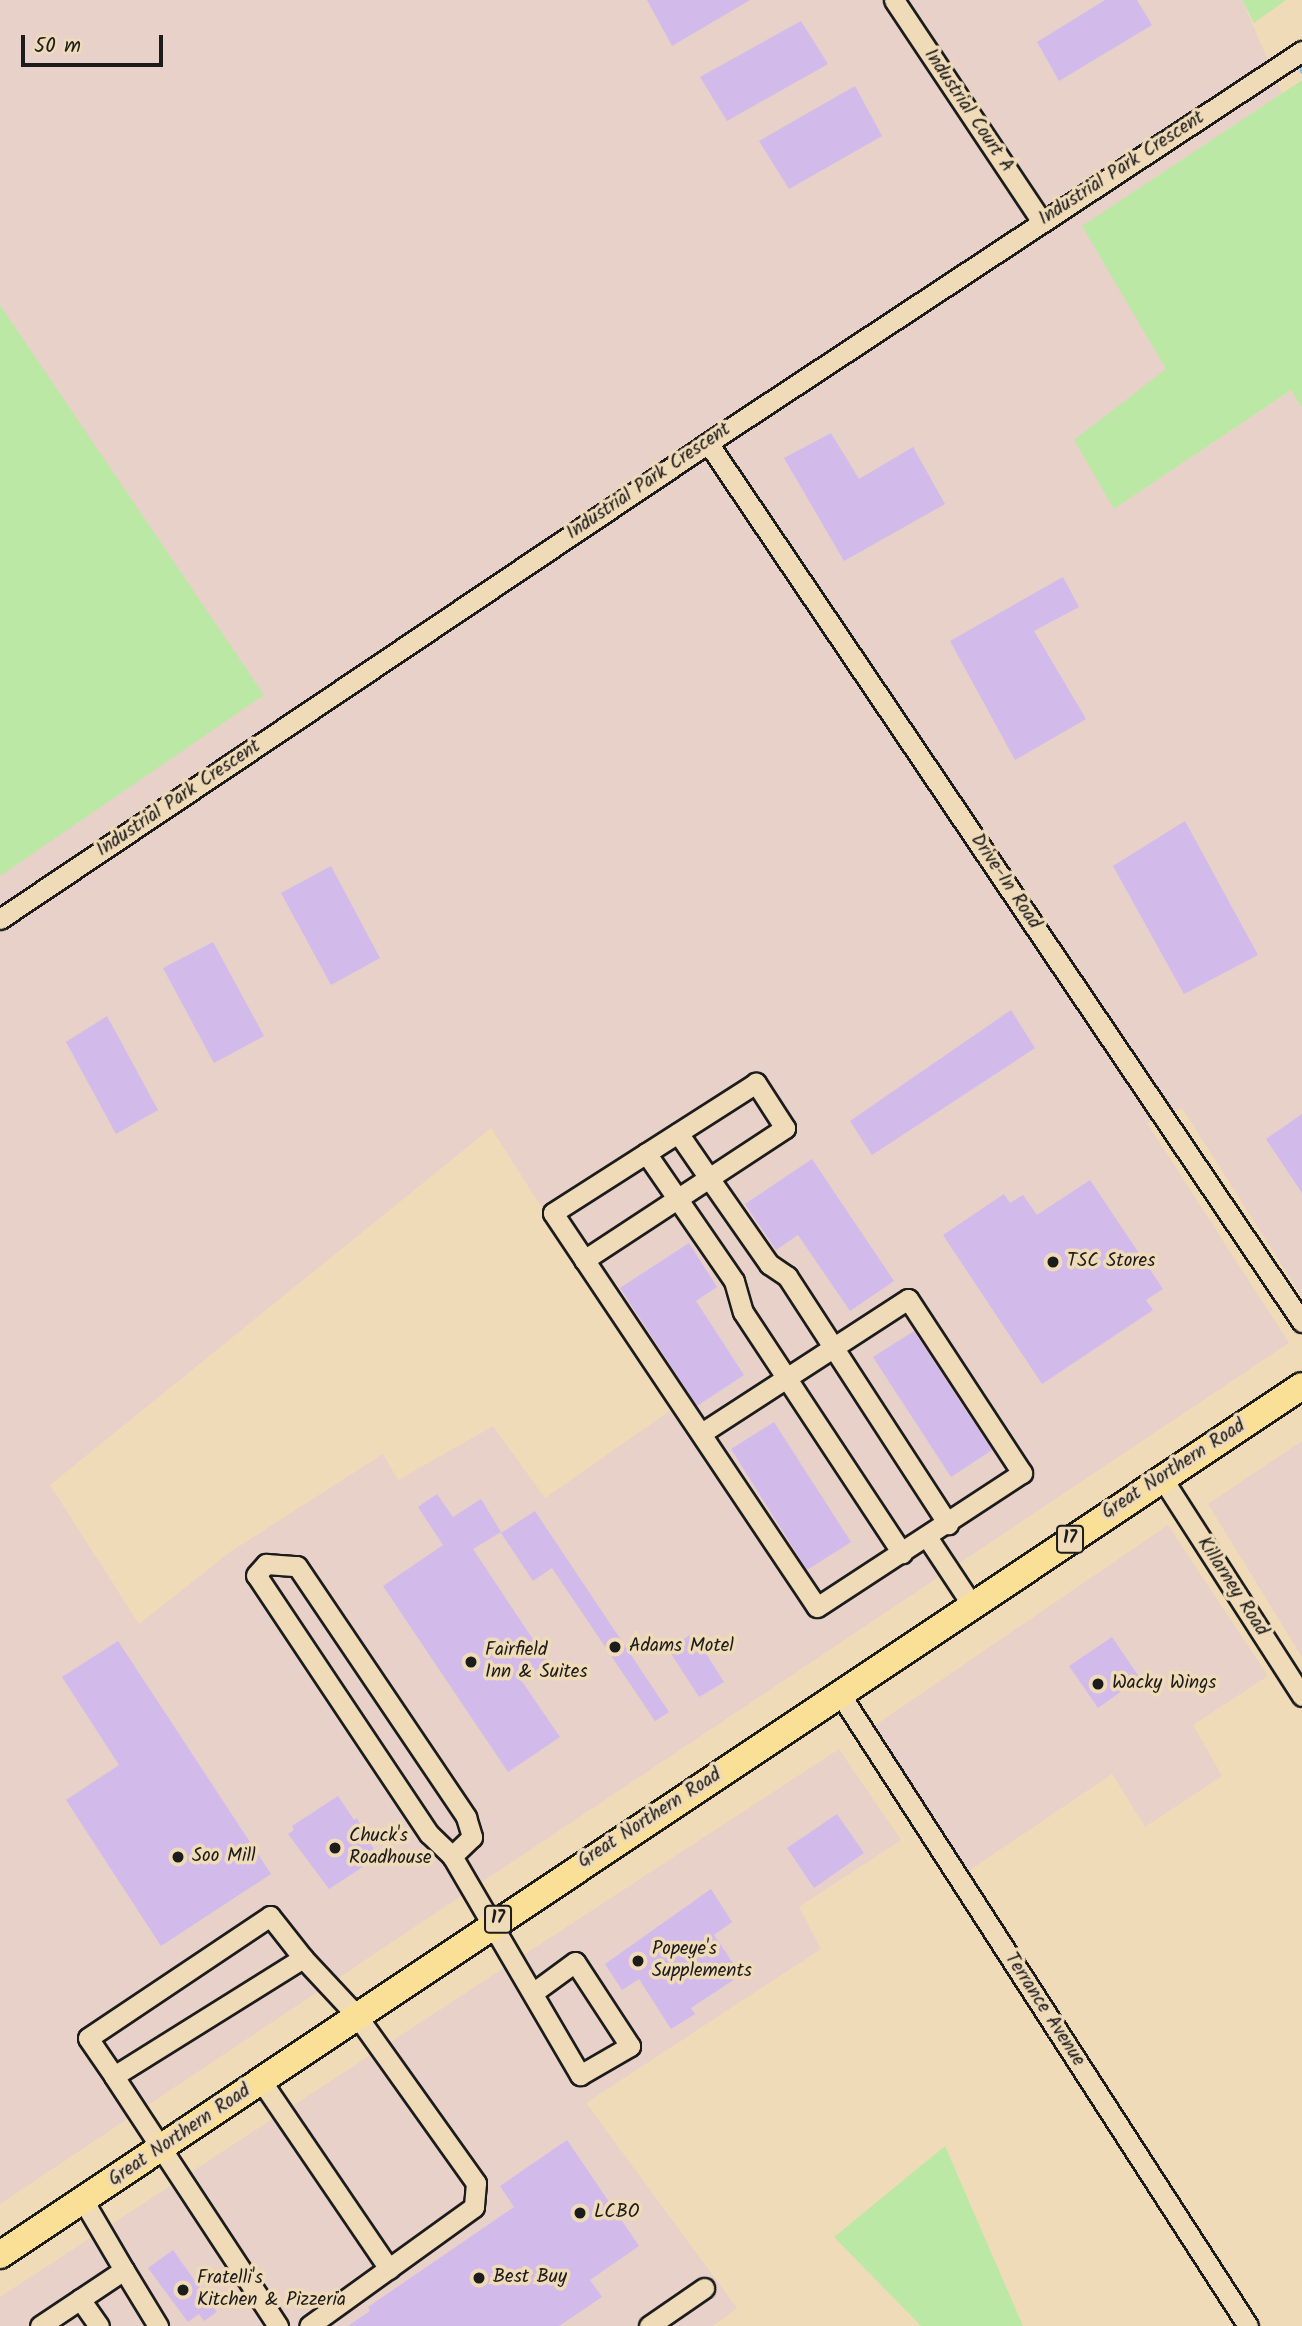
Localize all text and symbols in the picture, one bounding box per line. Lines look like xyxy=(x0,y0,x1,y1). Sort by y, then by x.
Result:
scale bar xyxy=(24,21,166,65)
text: 50 m xyxy=(34,30,81,63)
street label: Industrial Court A xyxy=(918,45,1018,177)
street label: Industrial Park Crescent xyxy=(1035,107,1209,231)
street label: Industrial Park Crescent xyxy=(563,419,735,545)
street label: Industrial Park Crescent xyxy=(93,736,265,862)
street label: Drive-In Road xyxy=(965,830,1045,934)
place label: TSC Stores xyxy=(1067,1251,1155,1273)
marker: TSC Stores xyxy=(1045,1254,1061,1270)
street label: Great Northern Road xyxy=(1098,1415,1250,1525)
road number: 17 xyxy=(1056,1524,1084,1554)
street label: Killarney Road xyxy=(1192,1533,1272,1641)
place label: Adams Motel xyxy=(629,1636,734,1658)
marker: Adams Motel xyxy=(607,1639,623,1655)
place label: Fairfield Inn & Suites xyxy=(485,1640,588,1684)
marker: Fairfield Inn & Suites xyxy=(463,1654,479,1670)
place label: Wacky Wings xyxy=(1112,1673,1216,1695)
marker: Wacky Wings xyxy=(1090,1676,1106,1692)
street label: Great Northern Road xyxy=(574,1764,726,1874)
place label: Chuck's Roadhouse xyxy=(349,1826,432,1870)
marker: Chuck's Roadhouse xyxy=(327,1840,343,1856)
place label: Soo Mill xyxy=(192,1846,256,1868)
marker: Soo Mill xyxy=(170,1849,186,1865)
road number: 17 xyxy=(484,1905,512,1934)
place label: Popeye's Supplements xyxy=(652,1939,752,1983)
street label: Terrance Avenue xyxy=(999,1949,1089,2071)
marker: Popeye's Supplements xyxy=(630,1953,646,1969)
street label: Great Northern Road xyxy=(105,2080,255,2192)
place label: LCBO xyxy=(594,2202,640,2224)
marker: LCBO xyxy=(572,2205,588,2221)
place label: Best Buy xyxy=(493,2267,567,2289)
place label: Fratelli's Kitchen & Pizzeria xyxy=(197,2268,346,2312)
marker: Best Buy xyxy=(471,2270,487,2286)
marker: Fratelli's Kitchen & Pizzeria xyxy=(175,2282,191,2298)

